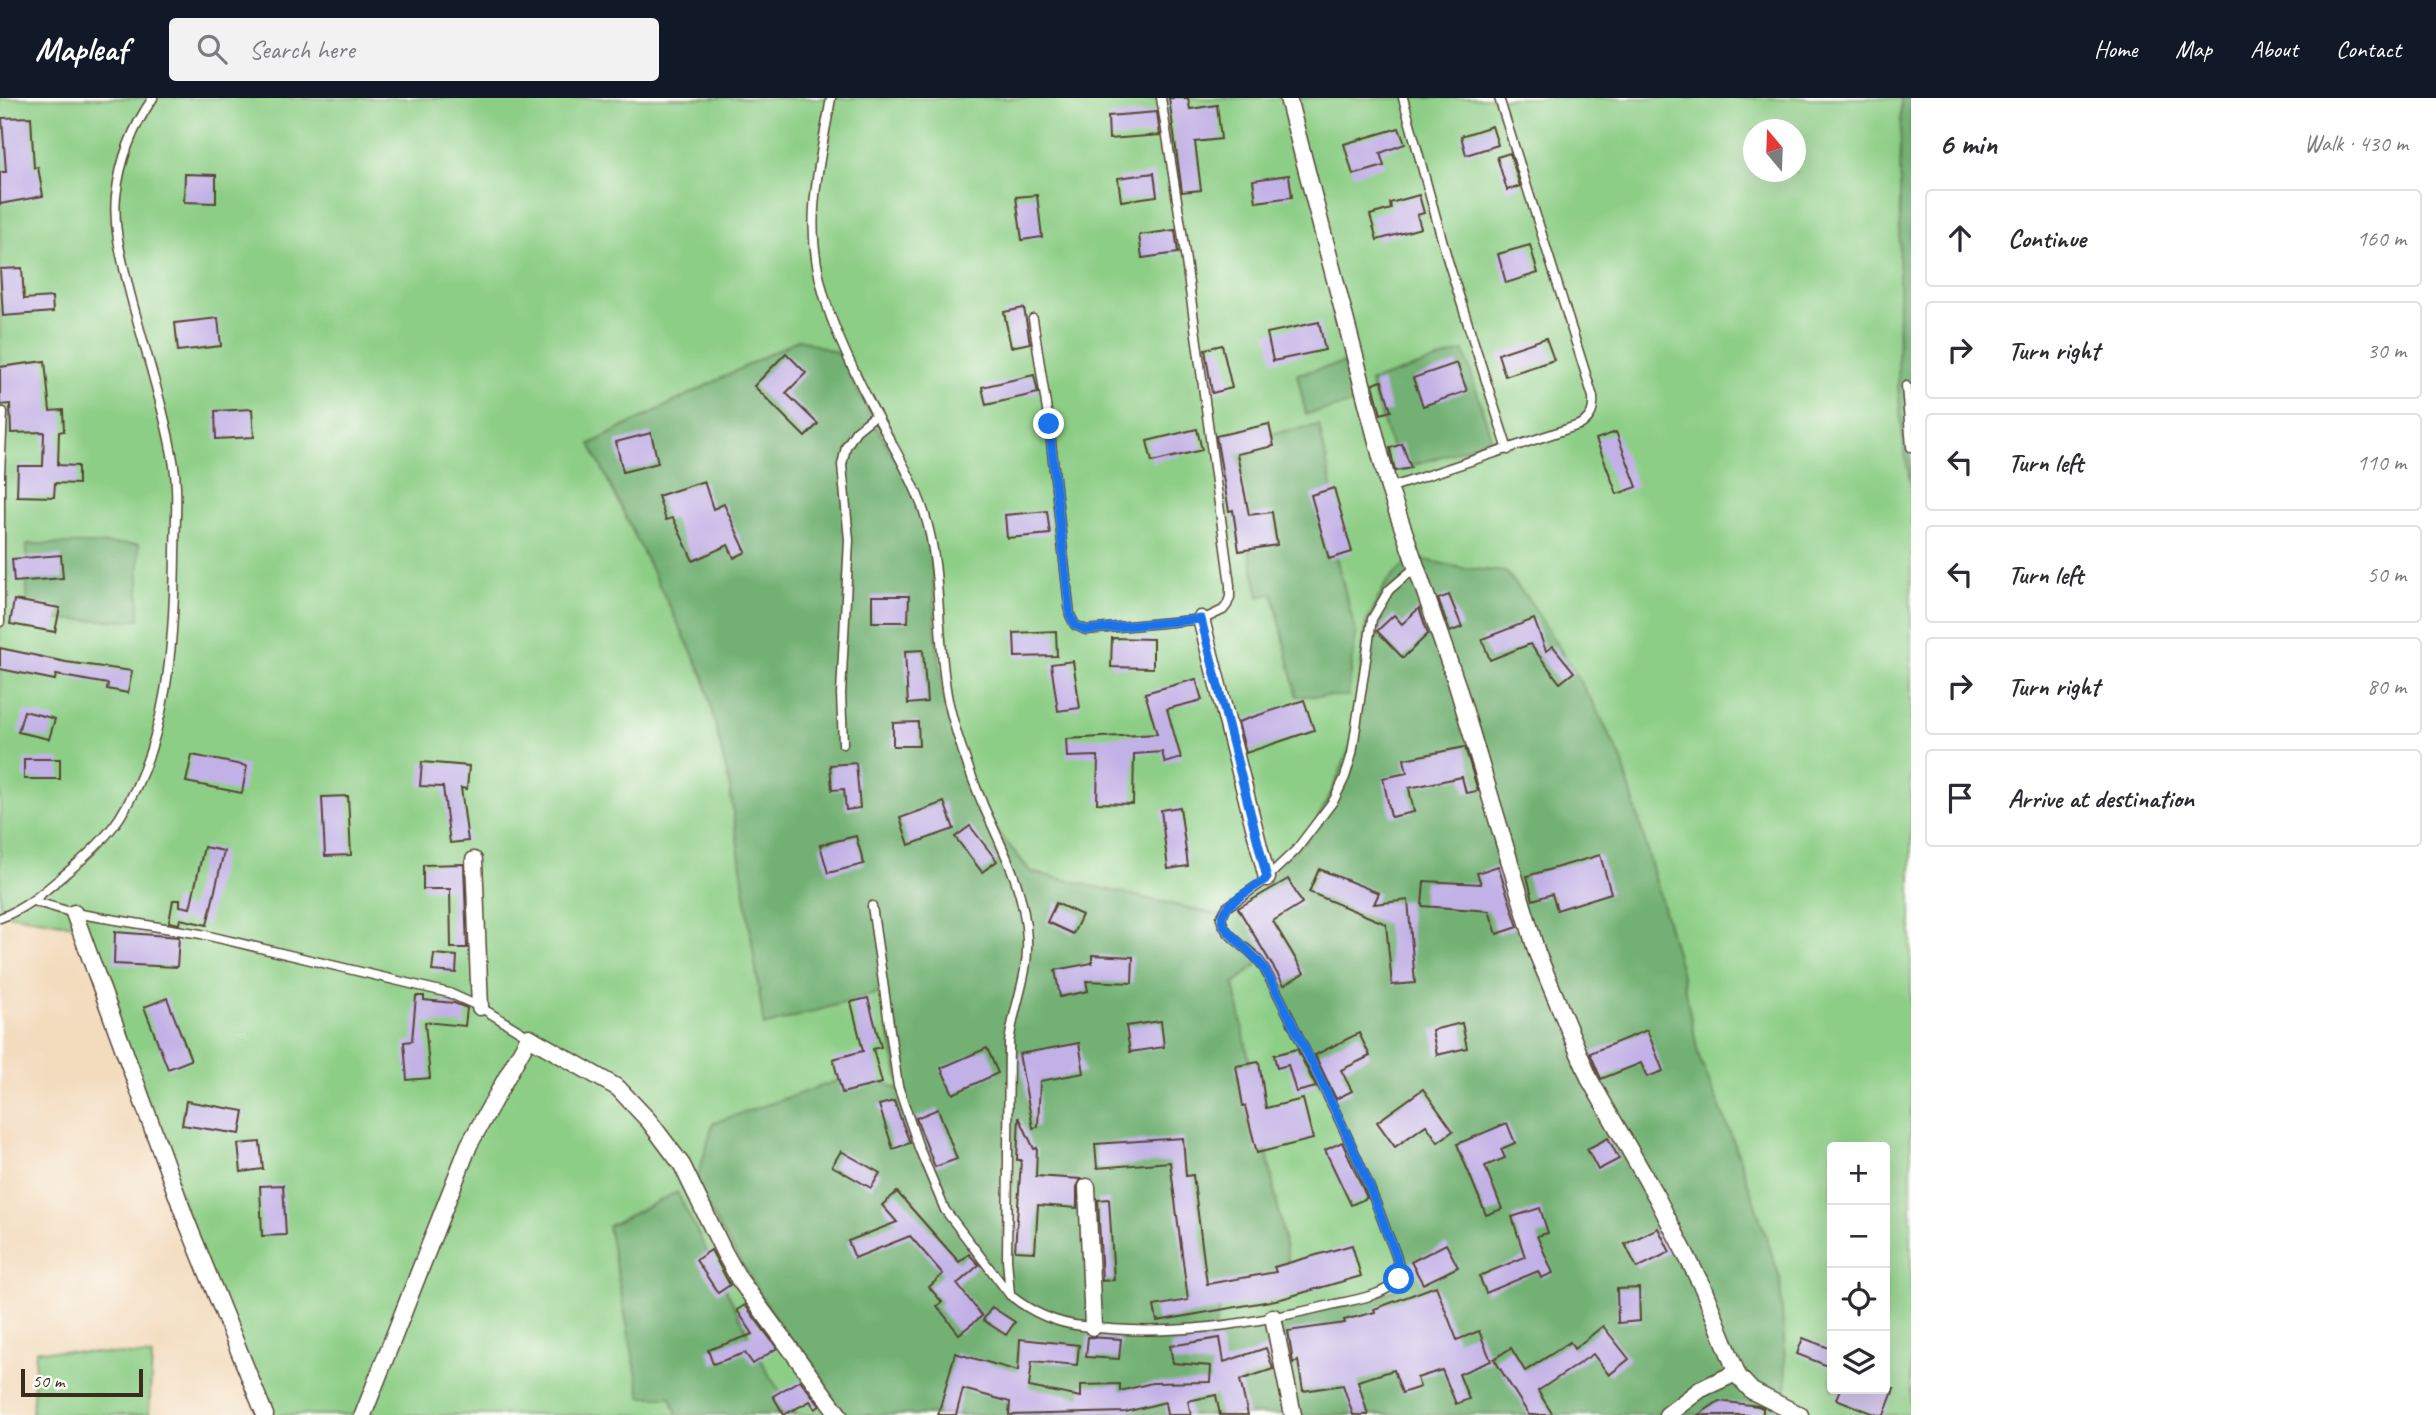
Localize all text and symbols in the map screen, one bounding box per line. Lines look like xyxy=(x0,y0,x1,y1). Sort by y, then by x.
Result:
search box xyxy=(169,18,659,81)
text: Mapleaf xyxy=(35,28,127,70)
icon: search xyxy=(193,30,231,68)
text: Search here xyxy=(249,33,355,66)
text: Home xyxy=(2094,34,2137,64)
text: Map xyxy=(2175,34,2212,64)
text: About xyxy=(2250,34,2298,64)
text: Contact xyxy=(2336,34,2401,64)
north arrow xyxy=(1743,119,1806,182)
text: 6 min xyxy=(1939,125,1997,163)
text: Walk · 430 m xyxy=(2304,129,2408,158)
icon: ahead xyxy=(1941,219,1979,257)
text: Continue xyxy=(2008,222,2086,255)
text: 160 m xyxy=(2357,224,2406,253)
icon: right xyxy=(1941,331,1979,369)
text: Turn right xyxy=(2008,334,2099,367)
text: 30 m xyxy=(2367,336,2406,365)
route end xyxy=(1033,408,1064,439)
icon: left xyxy=(1941,443,1979,481)
text: Turn left xyxy=(2008,446,2083,479)
text: 110 m xyxy=(2357,448,2406,477)
icon: left xyxy=(1941,555,1979,593)
text: Turn left xyxy=(2008,558,2083,591)
text: 50 m xyxy=(2367,560,2406,589)
icon: right xyxy=(1941,667,1979,705)
text: Turn right xyxy=(2008,670,2099,703)
text: 80 m xyxy=(2367,672,2406,701)
icon: arrive xyxy=(1941,779,1979,817)
text: Arrive at destination xyxy=(2008,782,2194,815)
map controls xyxy=(1827,1142,1890,1394)
button: + xyxy=(1827,1142,1890,1205)
button: − xyxy=(1827,1205,1890,1268)
route start xyxy=(1383,1263,1414,1294)
button: locate xyxy=(1827,1268,1890,1331)
button: layers xyxy=(1827,1331,1890,1394)
scale bar xyxy=(21,1366,144,1398)
text: 50 m xyxy=(32,1369,64,1393)

